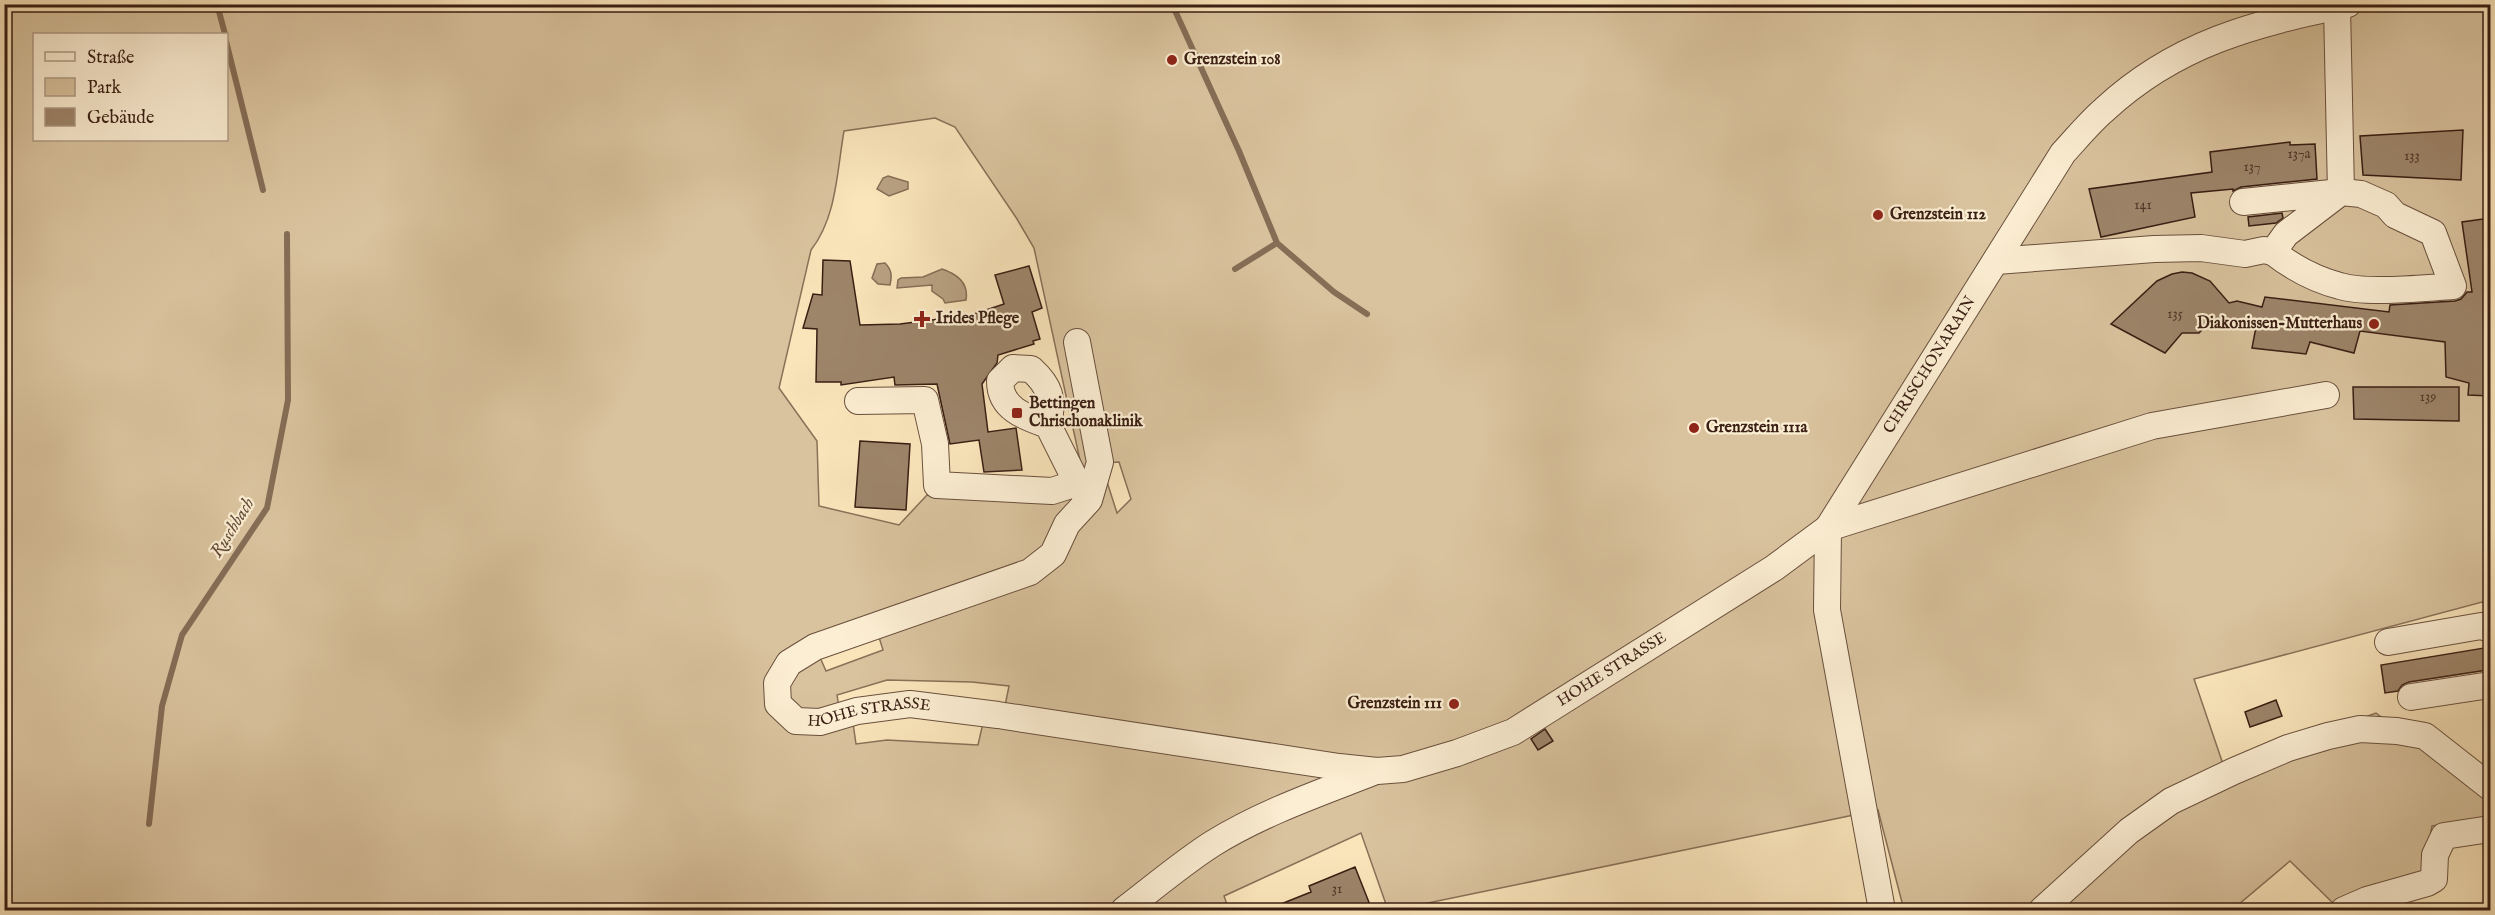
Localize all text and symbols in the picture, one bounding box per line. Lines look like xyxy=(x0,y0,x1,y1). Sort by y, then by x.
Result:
legend xyxy=(33,33,228,141)
text: Straße xyxy=(87,47,134,70)
place label: Grenzstein 108 xyxy=(1184,50,1281,70)
marker: Grenzstein 108 xyxy=(1165,53,1179,67)
text: Park xyxy=(87,77,122,100)
text: Gebäude xyxy=(87,107,154,130)
house number: 137a xyxy=(2287,145,2311,163)
house number: 133 xyxy=(2404,147,2420,165)
house number: 137 xyxy=(2244,158,2261,176)
house number: 141 xyxy=(2134,196,2152,214)
place label: Grenzstein 112 xyxy=(1890,205,1987,225)
marker: Grenzstein 112 xyxy=(1871,208,1885,222)
street label: CHRISCHONARAIN xyxy=(1879,293,1981,438)
house number: 135 xyxy=(2167,305,2183,323)
place label: Irides Pflege xyxy=(936,309,1020,329)
marker: Irides Pflege xyxy=(913,310,931,328)
place label: Diakonissen-Mutterhaus xyxy=(2197,314,2362,334)
marker: Diakonissen-Mutterhaus xyxy=(2367,317,2381,331)
house number: 139 xyxy=(2420,388,2436,406)
place label: Bettingen Chrischonaklinik xyxy=(1029,394,1143,432)
marker: Bettingen Chrischonaklinik xyxy=(1010,406,1024,420)
place label: Grenzstein 111a xyxy=(1706,418,1809,438)
marker: Grenzstein 111a xyxy=(1687,421,1701,435)
water label: Ruschbach xyxy=(206,494,261,562)
street label: HOHE STRASSE xyxy=(1554,628,1670,712)
street label: HOHE STRASSE xyxy=(807,694,932,732)
place label: Grenzstein 111 xyxy=(1347,694,1442,714)
marker: Grenzstein 111 xyxy=(1447,697,1461,711)
house number: 31 xyxy=(1332,880,1342,898)

